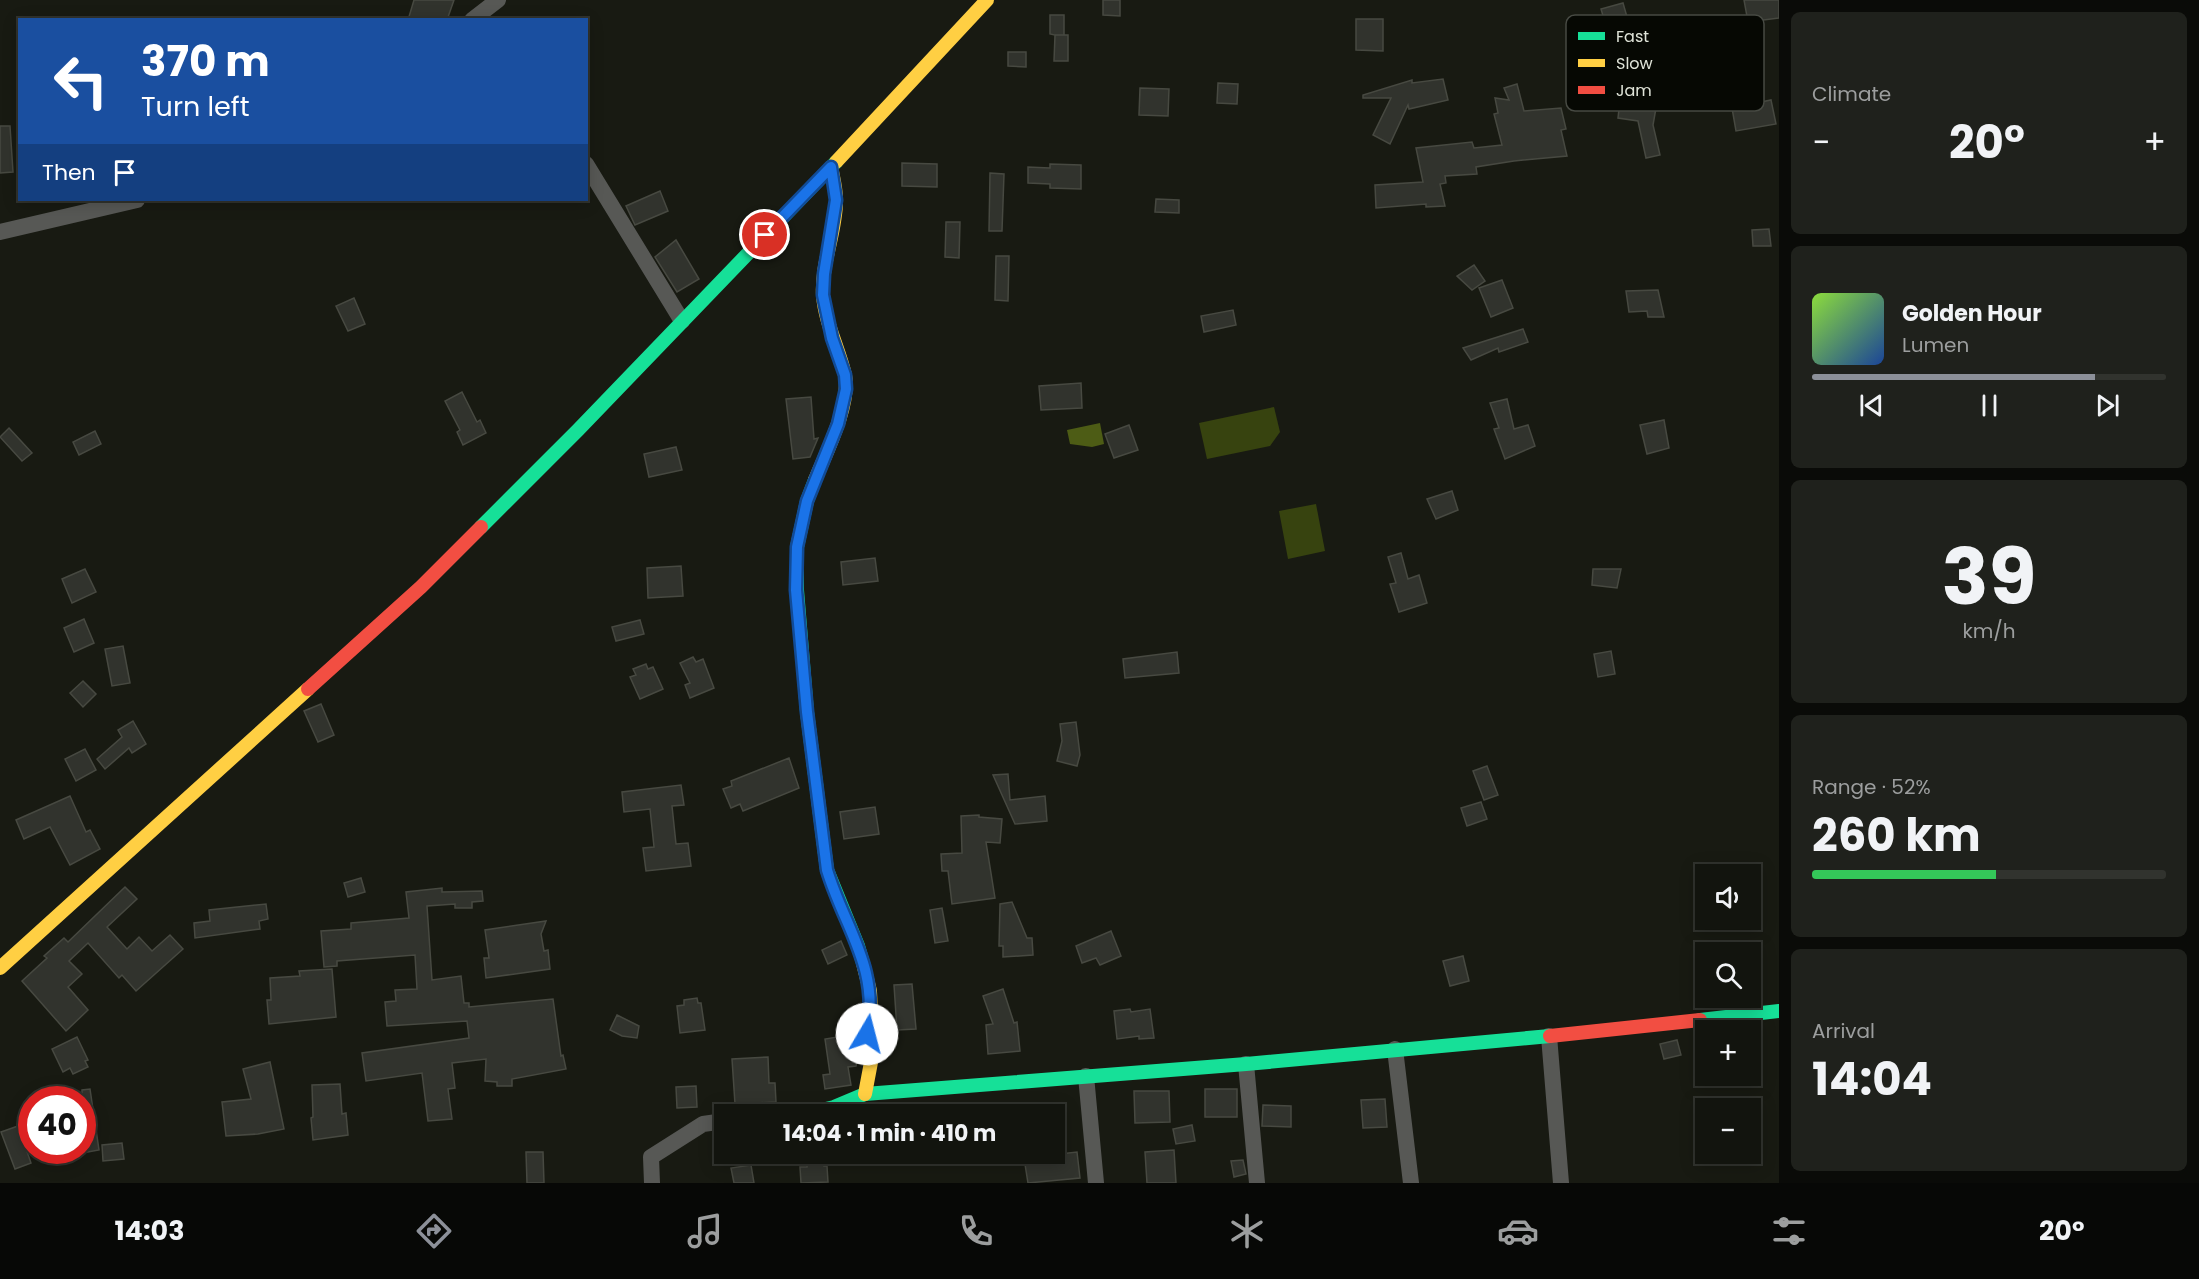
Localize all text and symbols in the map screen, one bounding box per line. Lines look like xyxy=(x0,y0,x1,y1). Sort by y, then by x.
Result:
legend xyxy=(1566,15,1764,111)
text: Fast xyxy=(1616,25,1649,48)
text: 370 m xyxy=(141,32,270,91)
icon: left xyxy=(42,42,120,120)
text: Slow xyxy=(1616,52,1653,75)
text: Jam xyxy=(1616,79,1652,102)
text: Climate xyxy=(1812,80,1891,108)
text: Turn left xyxy=(141,88,250,125)
text: 20° xyxy=(1949,111,2025,174)
text: − xyxy=(1812,119,1830,166)
text: + xyxy=(2143,119,2166,166)
icon: arrive xyxy=(108,156,141,189)
text: Then xyxy=(42,157,96,188)
pin xyxy=(739,209,790,260)
icon: arrive xyxy=(748,218,781,251)
text: Golden Hour xyxy=(1902,298,2042,329)
text: Lumen xyxy=(1902,331,1969,359)
icon: previous xyxy=(1855,389,1888,422)
icon: pause xyxy=(1973,389,2006,422)
icon: next xyxy=(2091,389,2124,422)
text: 39 xyxy=(1941,522,2037,631)
text: km/h xyxy=(1962,617,2016,645)
text: Range · 52% xyxy=(1812,773,1931,801)
text: 260 km xyxy=(1812,804,1981,867)
map controls xyxy=(1695,864,1761,1164)
button: sound xyxy=(1695,864,1761,930)
button: search xyxy=(1695,942,1761,1008)
position arrow xyxy=(835,1002,899,1066)
text: Arrival xyxy=(1812,1017,1875,1045)
button: + xyxy=(1695,1020,1761,1086)
text: 14:04 xyxy=(1812,1048,1932,1111)
speed limit sign: 40 xyxy=(18,1086,96,1164)
button: − xyxy=(1695,1098,1761,1164)
text: 14:04 · 1 min · 410 m xyxy=(783,1118,996,1149)
icon: directions xyxy=(413,1210,455,1252)
icon: music xyxy=(684,1210,726,1252)
icon: phone xyxy=(955,1210,997,1252)
icon: climate xyxy=(1226,1210,1268,1252)
icon: car xyxy=(1497,1210,1539,1252)
icon: filters xyxy=(1768,1210,1810,1252)
text: 14:03 xyxy=(114,1212,185,1249)
text: 20° xyxy=(2039,1212,2084,1249)

